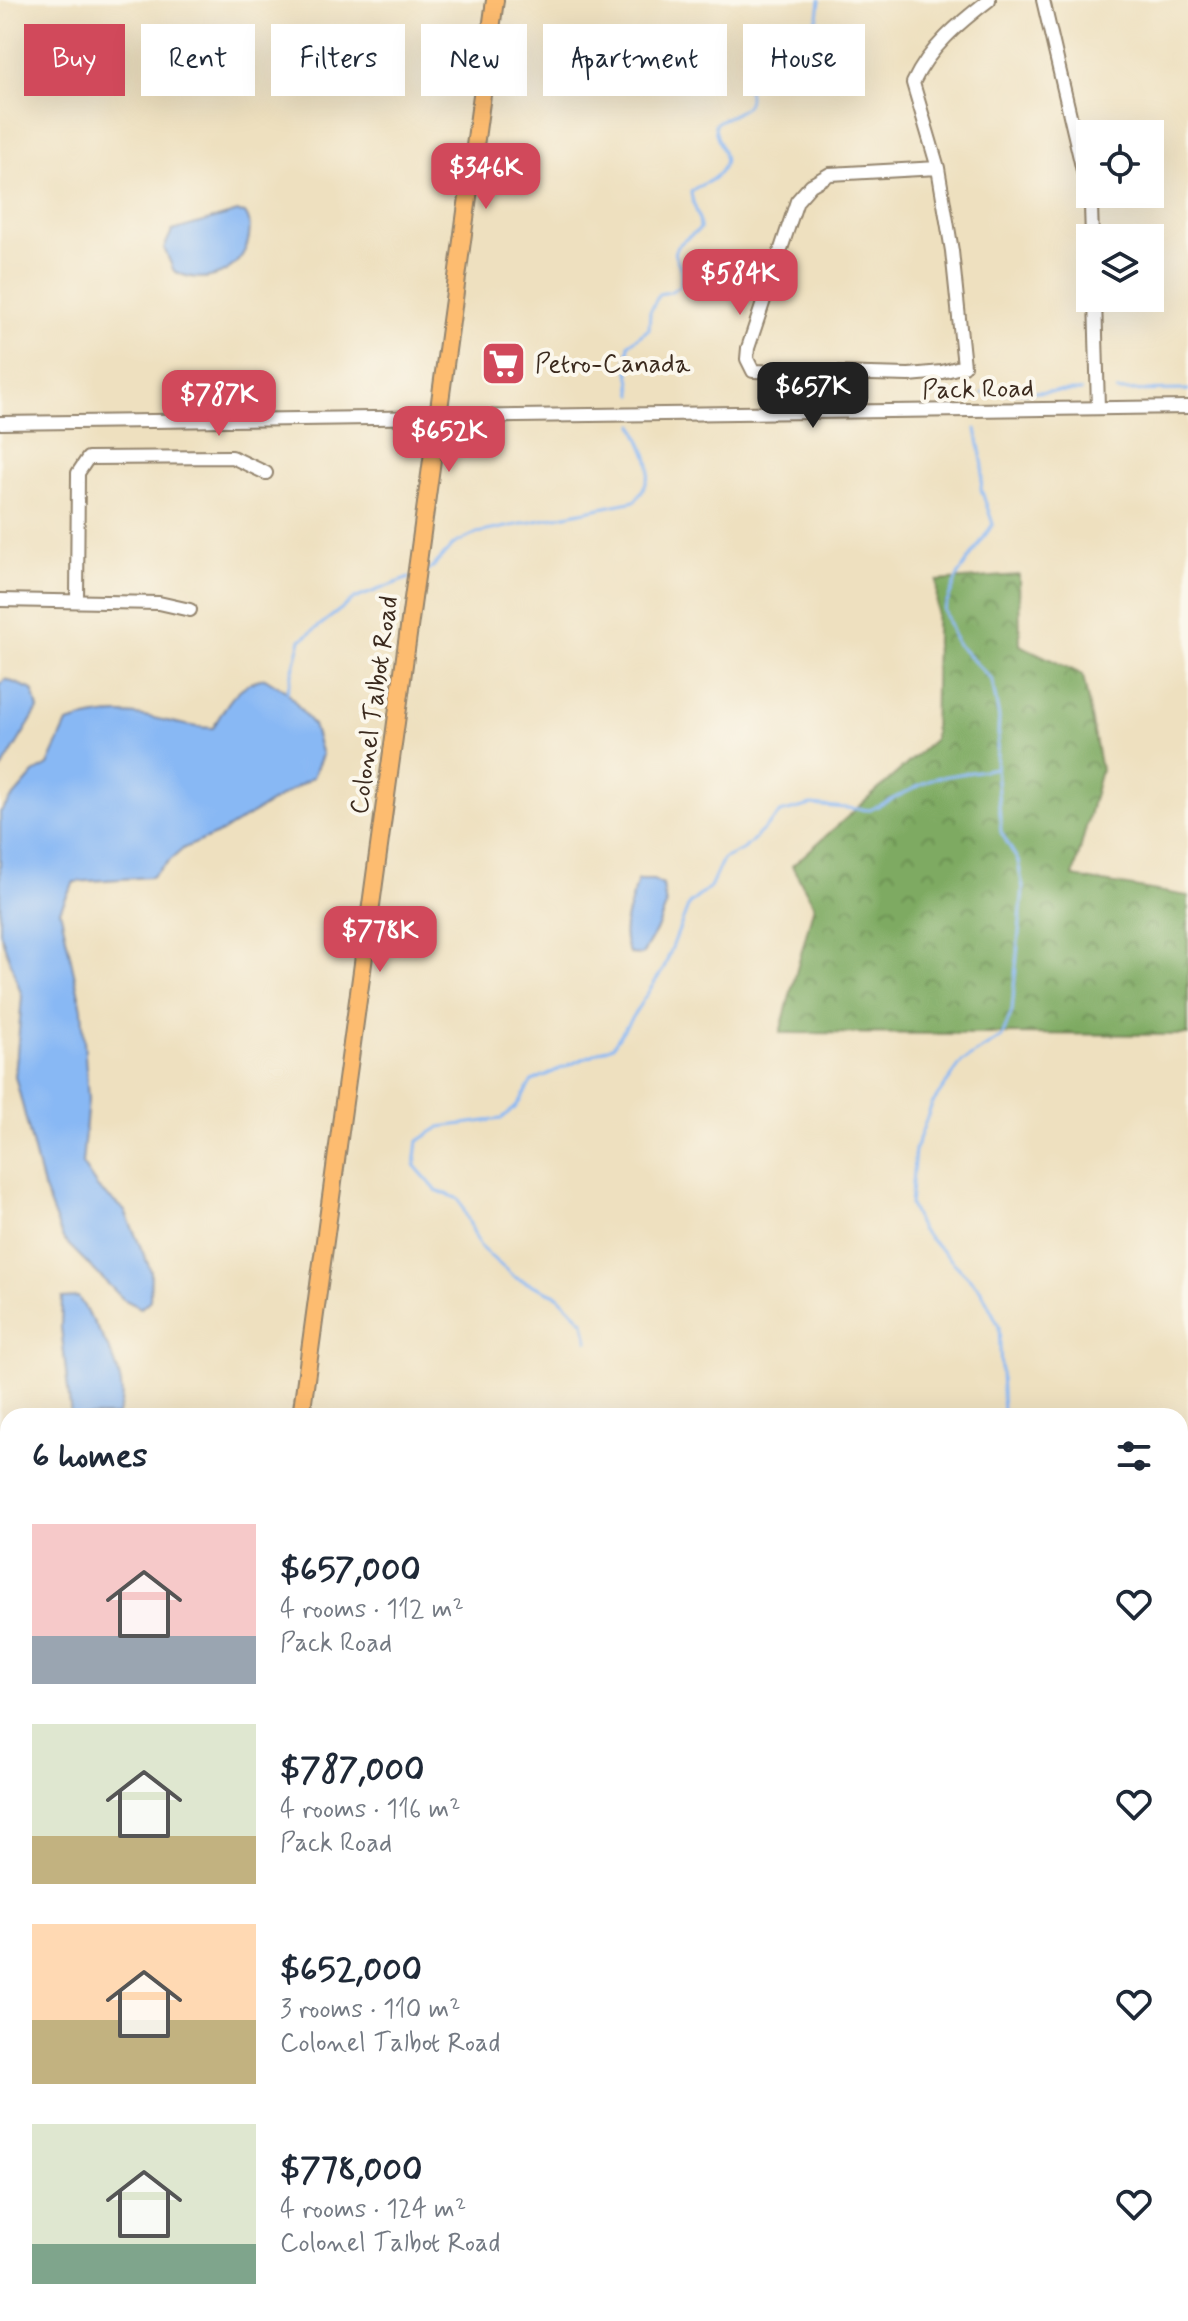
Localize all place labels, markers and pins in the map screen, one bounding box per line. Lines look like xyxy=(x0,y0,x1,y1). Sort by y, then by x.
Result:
pin: $346K xyxy=(430,143,542,211)
pin: $584K xyxy=(684,249,796,317)
supermarket icon: Petro-Canada xyxy=(480,339,528,387)
place label: Petro-Canada xyxy=(535,348,691,382)
pin: $657K xyxy=(757,362,869,430)
pin: $787K xyxy=(163,370,275,438)
pin: $652K xyxy=(393,406,505,474)
pin: $778K xyxy=(324,906,436,974)

